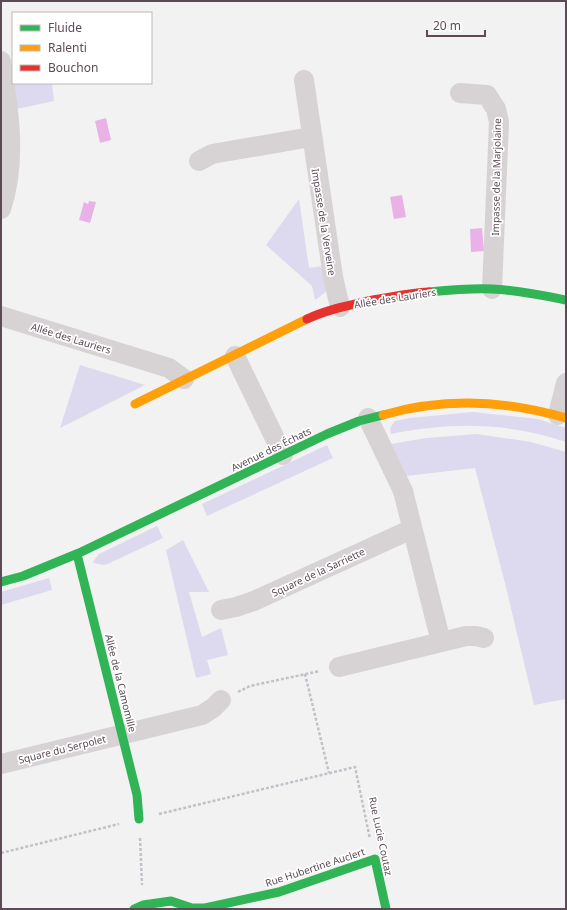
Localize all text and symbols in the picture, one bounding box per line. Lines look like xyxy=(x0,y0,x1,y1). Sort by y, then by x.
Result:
legend xyxy=(12,12,152,84)
scale bar xyxy=(427,12,485,38)
text: 20 m xyxy=(433,17,461,34)
text: Fluide xyxy=(48,19,82,36)
text: Ralenti xyxy=(48,39,87,56)
text: Bouchon xyxy=(48,59,98,76)
street label: Impasse de la Marjolaine xyxy=(488,118,504,236)
street label: Impasse de la Verveine xyxy=(309,167,339,277)
street label: Allée des Lauriers xyxy=(353,285,437,311)
street label: Allée des Lauriers xyxy=(29,319,113,357)
street label: Avenue des Échats xyxy=(229,423,314,474)
street label: Square de la Sarriette xyxy=(269,544,367,600)
street label: Allée de la Camomille xyxy=(102,632,140,734)
street label: Square du Serpolet xyxy=(17,731,108,767)
street label: Rue Lucie Coutaz xyxy=(366,795,396,877)
street label: Rue Hubertine Auclert xyxy=(263,844,367,890)

